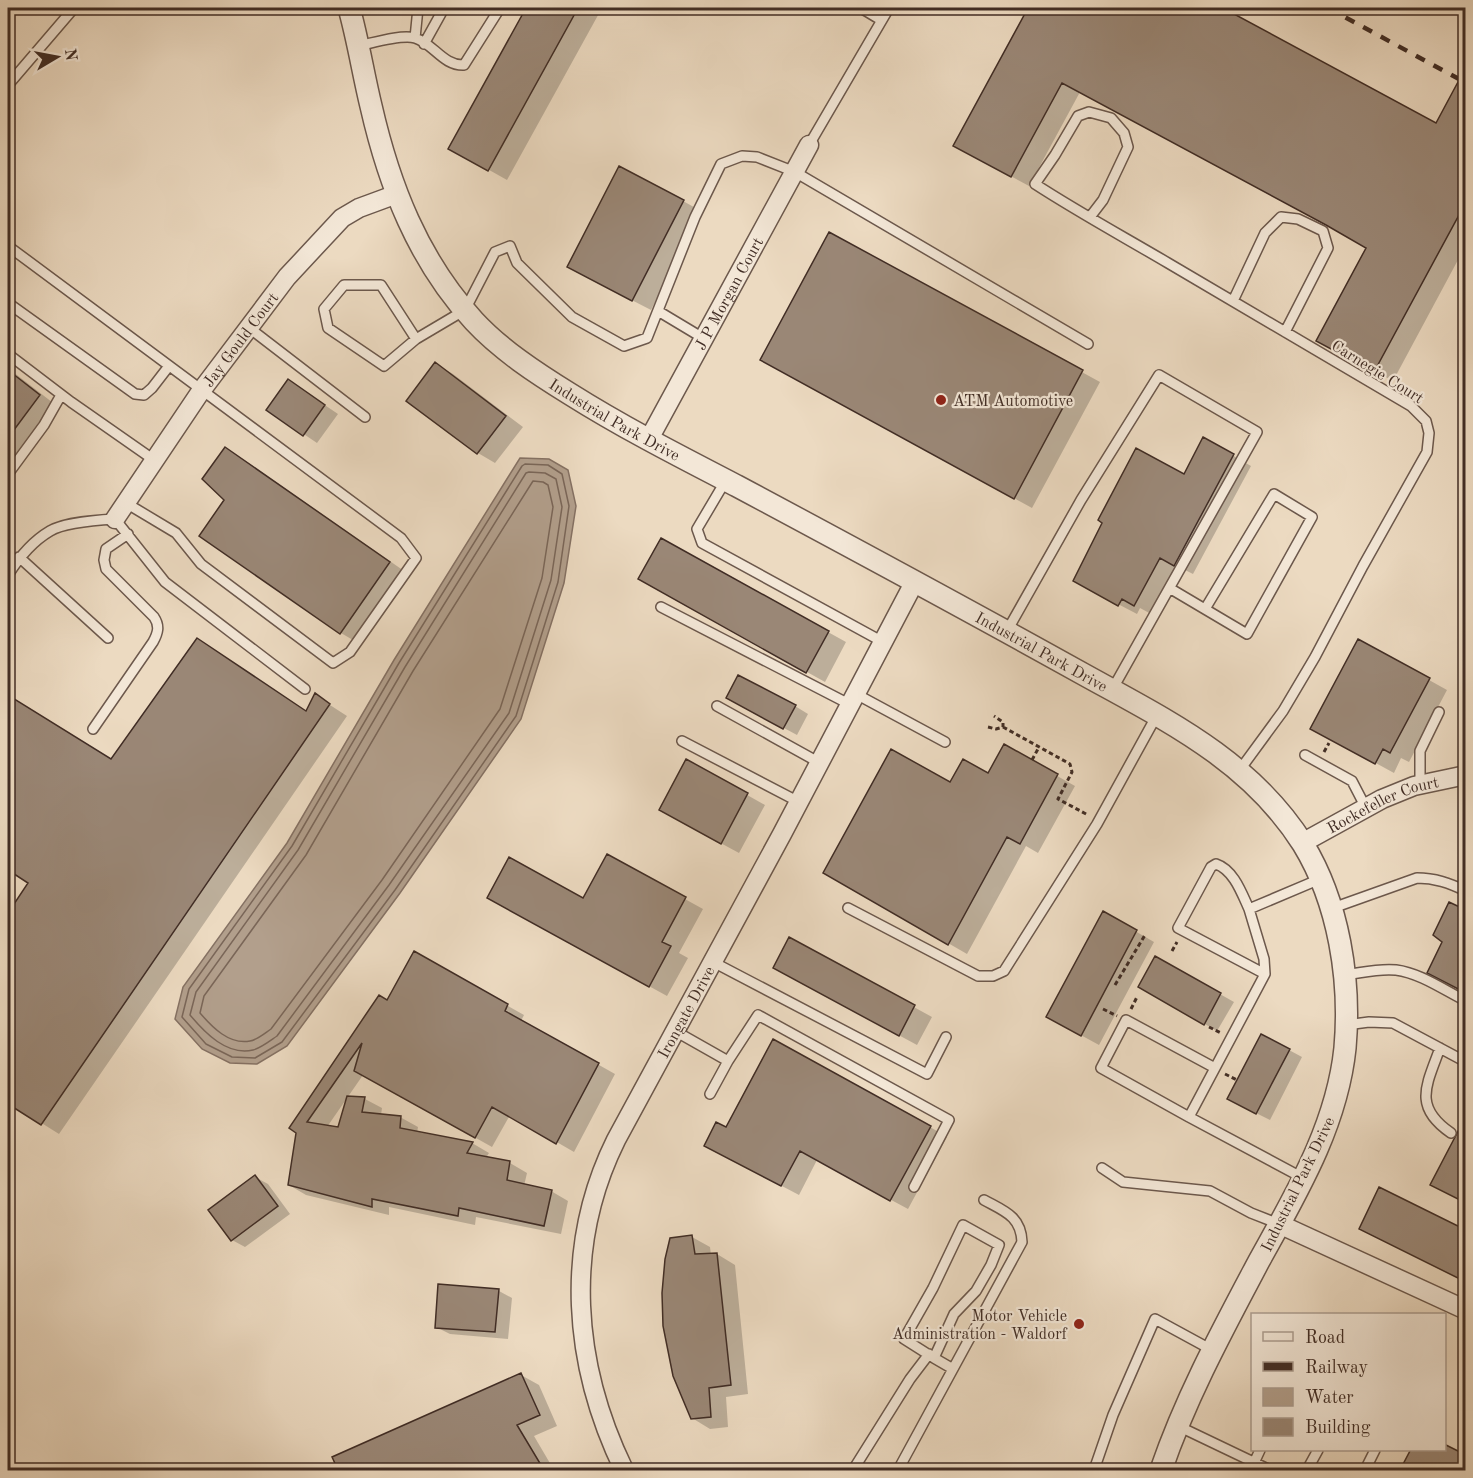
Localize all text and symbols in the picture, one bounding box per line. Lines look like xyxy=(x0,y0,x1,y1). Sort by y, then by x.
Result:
north arrow xyxy=(27,27,87,87)
text: N xyxy=(61,47,79,63)
street label: J P Morgan Court xyxy=(693,235,767,353)
street label: Jay Gould Court xyxy=(201,290,283,391)
street label: Carnegie Court xyxy=(1328,338,1426,408)
street label: Industrial Park Drive xyxy=(546,377,682,465)
marker: ATM Automotive xyxy=(934,393,948,407)
place label: ATM Automotive xyxy=(953,394,1073,410)
street label: Industrial Park Drive xyxy=(972,610,1110,696)
street label: Rockefeller Court xyxy=(1325,775,1441,838)
street label: Irongate Drive xyxy=(656,964,719,1061)
street label: Industrial Park Drive xyxy=(1259,1115,1338,1255)
place label: Motor Vehicle Administration - Waldorf xyxy=(892,1309,1068,1343)
legend xyxy=(1251,1313,1446,1451)
marker: Motor Vehicle Administration - Waldorf xyxy=(1072,1317,1086,1331)
text: Road xyxy=(1305,1329,1345,1347)
text: Railway xyxy=(1305,1359,1368,1377)
text: Water xyxy=(1305,1389,1354,1407)
text: Building xyxy=(1305,1419,1371,1437)

